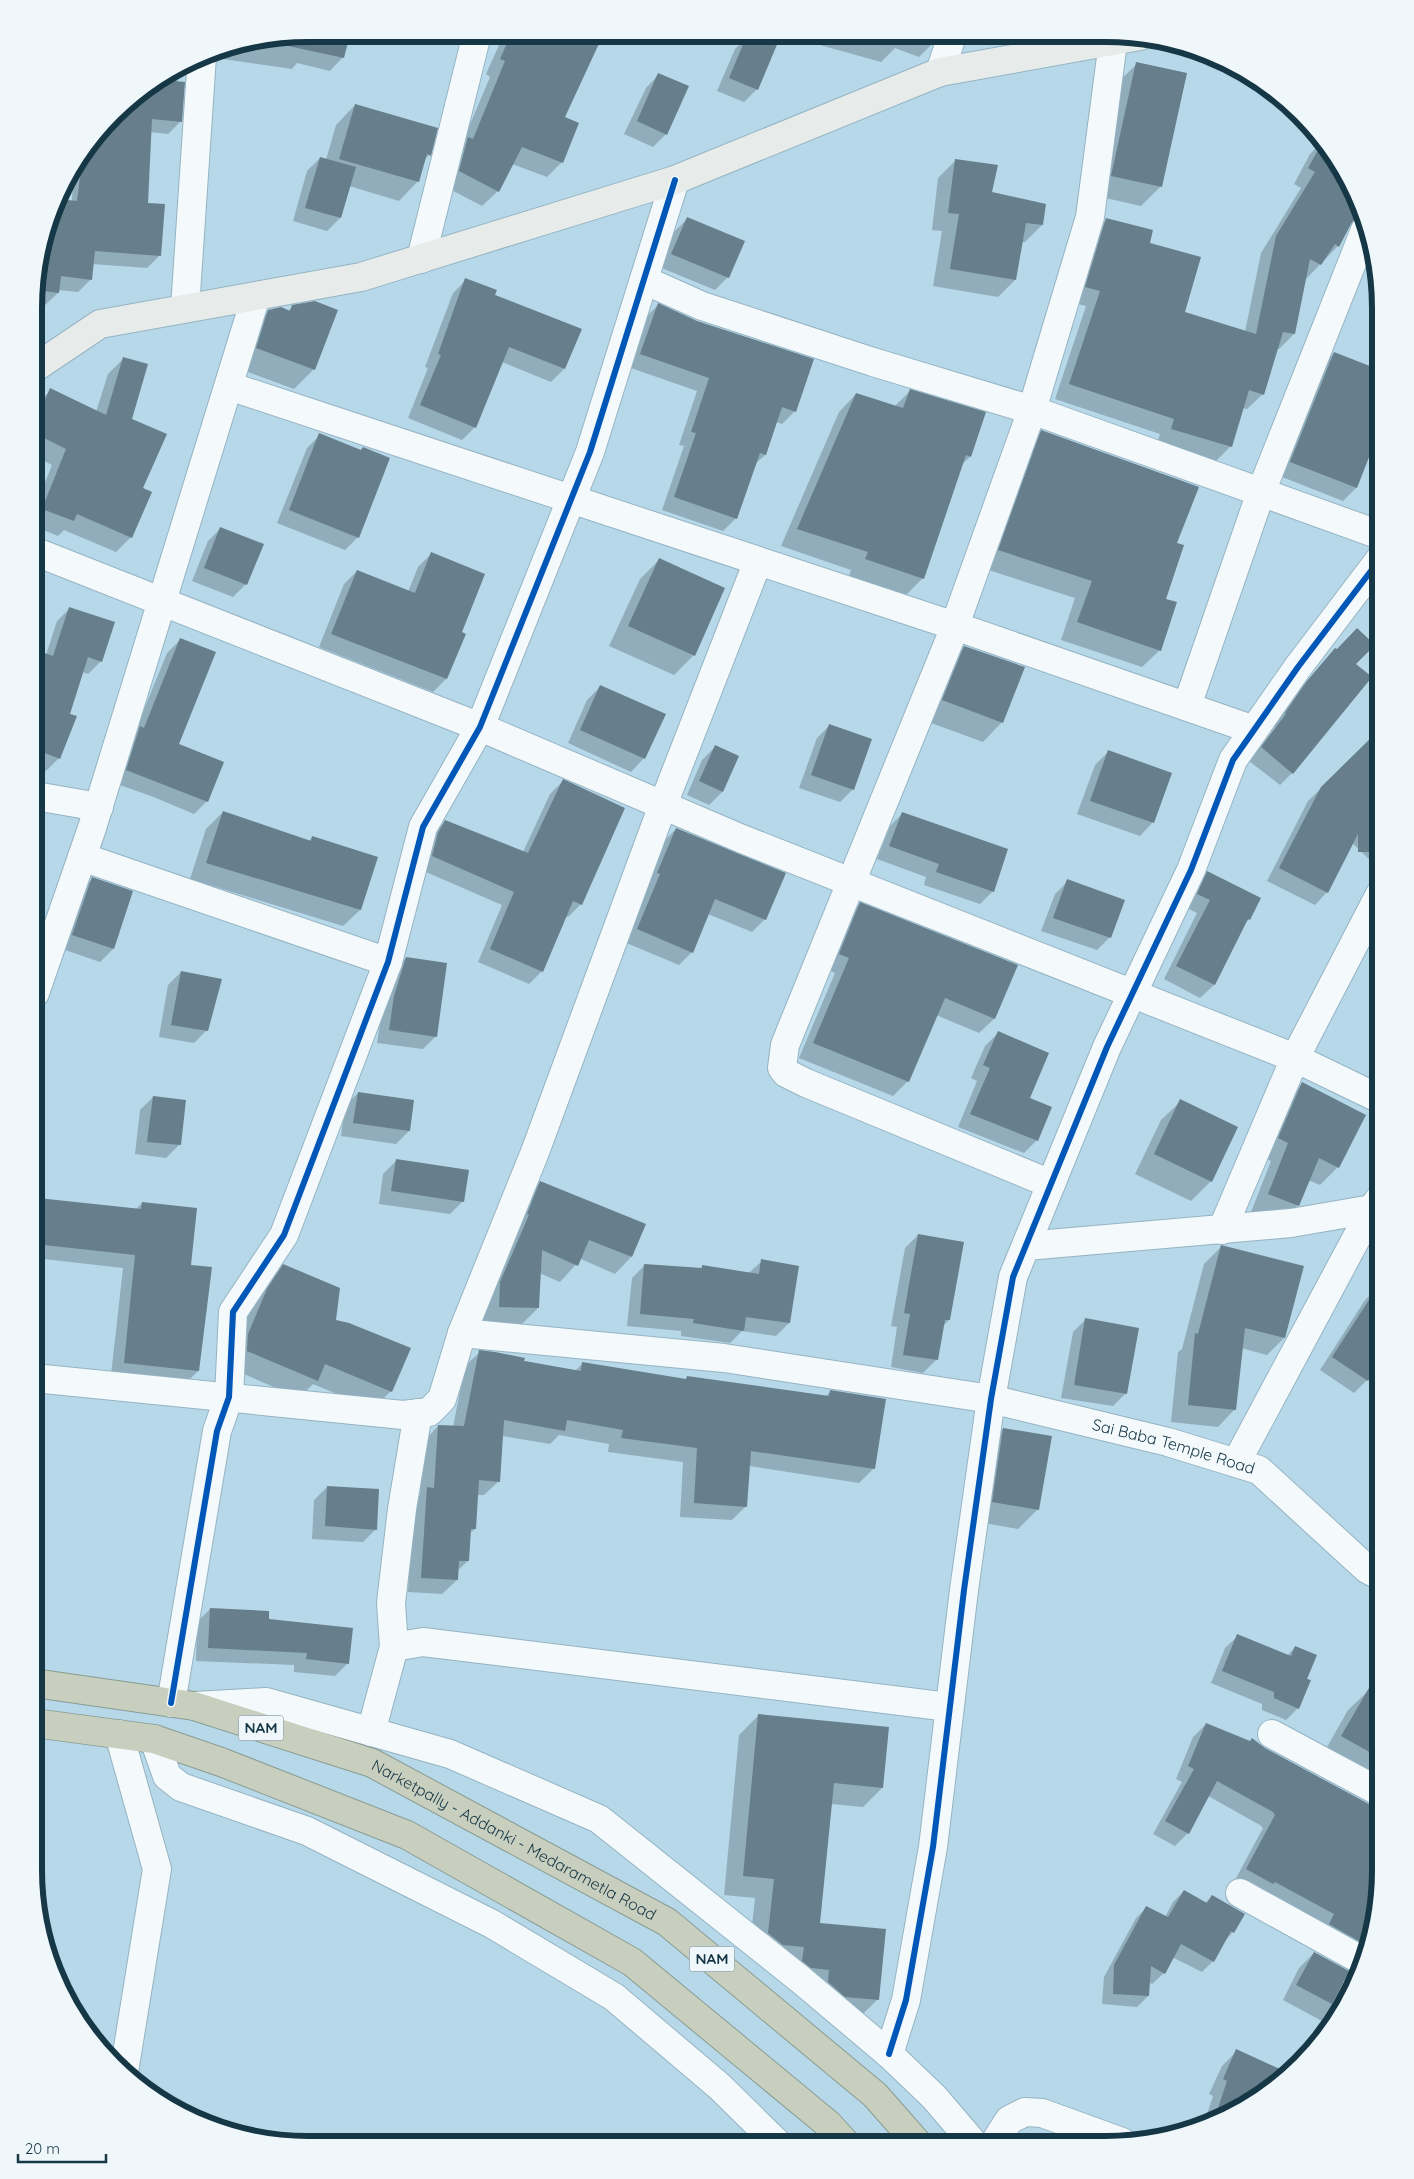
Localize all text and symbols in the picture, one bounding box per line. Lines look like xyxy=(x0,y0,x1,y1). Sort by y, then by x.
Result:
street label: Sai Baba Temple Road xyxy=(1090,1414,1258,1478)
road number: NAM xyxy=(238,1716,284,1740)
street label: Narketpally - Addanki - Medarametla Road xyxy=(368,1755,660,1924)
road number: NAM xyxy=(690,1946,734,1972)
scale bar xyxy=(18,2132,105,2164)
text: 20 m xyxy=(25,2139,60,2158)

